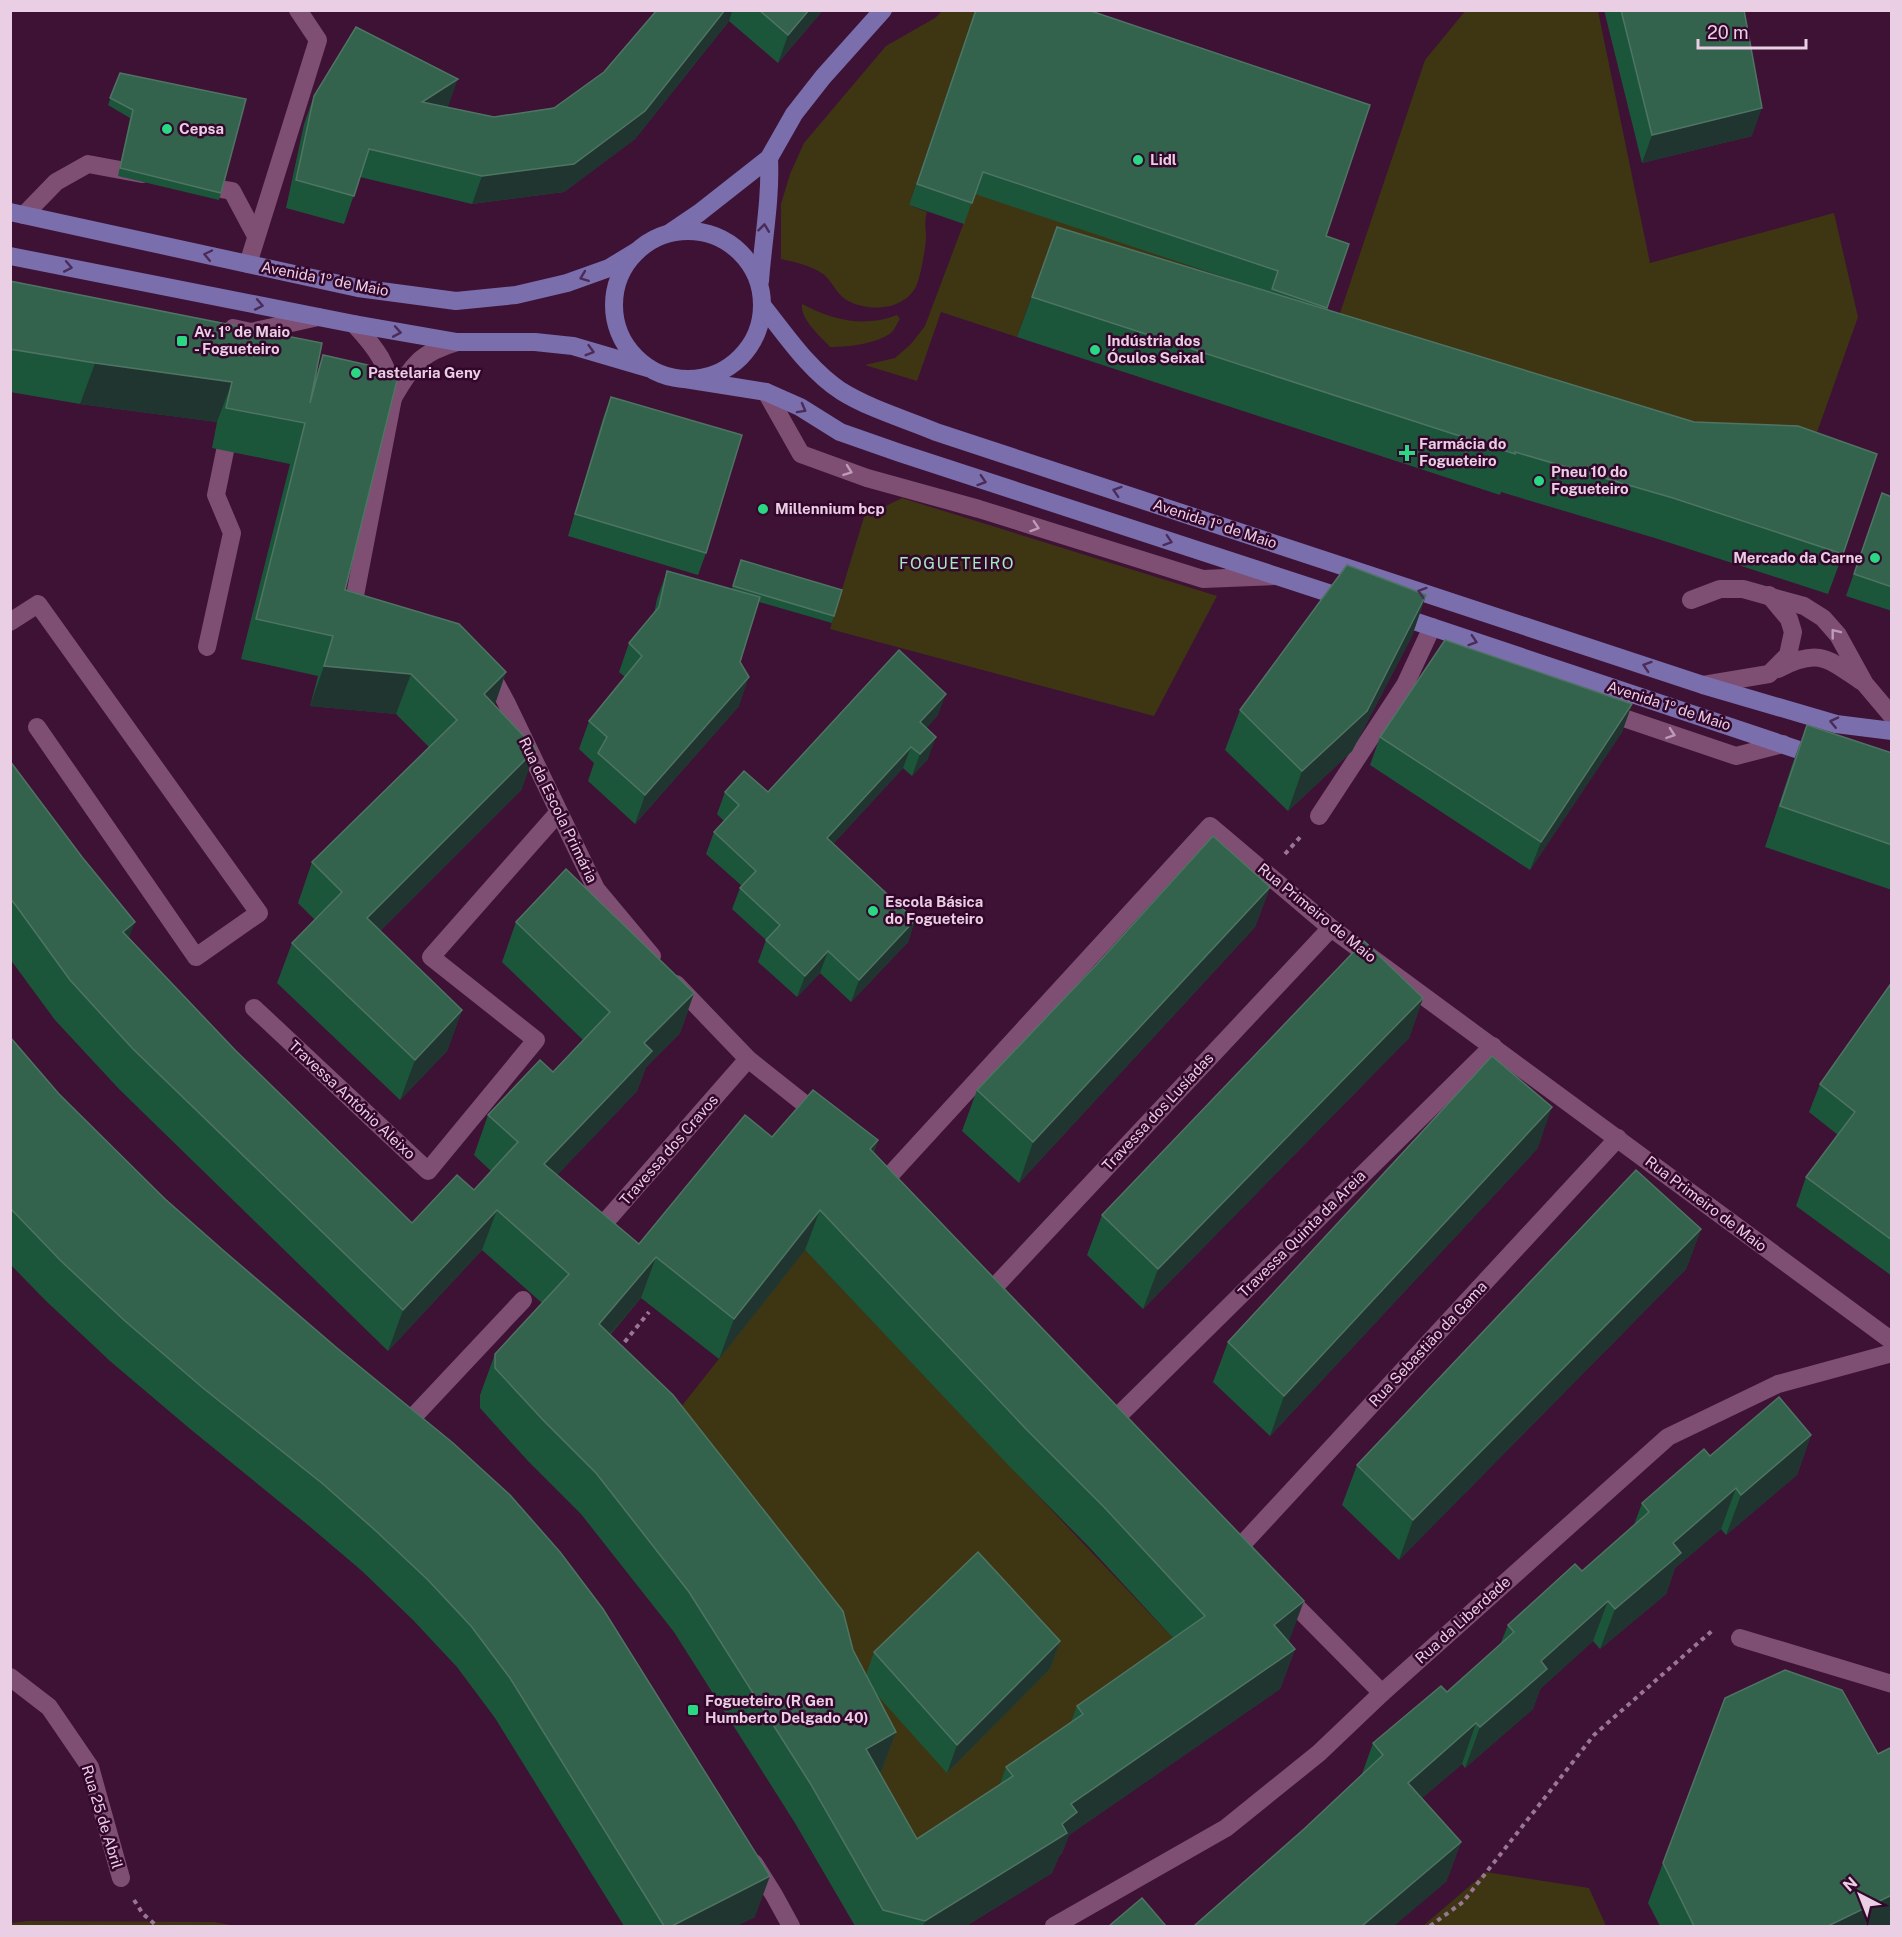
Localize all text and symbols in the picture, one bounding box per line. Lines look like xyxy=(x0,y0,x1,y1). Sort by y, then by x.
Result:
scale bar xyxy=(1698,12,1806,50)
text: 20 m xyxy=(1707,22,1749,43)
place label: Cepsa xyxy=(179,120,224,137)
marker: Cepsa xyxy=(160,122,174,136)
place label: Lidl xyxy=(1150,151,1177,168)
marker: Lidl xyxy=(1131,153,1145,167)
one-way arrow xyxy=(758,223,770,233)
one-way arrow xyxy=(203,249,213,262)
street label: Avenida 1º de Maio xyxy=(260,258,390,299)
one-way arrow xyxy=(63,260,73,273)
one-way arrow xyxy=(580,270,591,282)
one-way arrow xyxy=(254,298,264,311)
place label: Av. 1º de Maio - Fogueteiro xyxy=(194,323,290,357)
one-way arrow xyxy=(391,325,401,338)
place label: Indústria dos Óculos Seixal xyxy=(1107,332,1205,366)
marker: Av. 1º de Maio - Fogueteiro xyxy=(175,334,189,348)
marker: Indústria dos Óculos Seixal xyxy=(1088,343,1102,357)
one-way arrow xyxy=(584,344,595,356)
place label: Pastelaria Geny xyxy=(368,364,482,381)
marker: Pastelaria Geny xyxy=(349,366,363,380)
one-way arrow xyxy=(796,402,806,413)
place label: Farmácia do Fogueteiro xyxy=(1419,435,1507,469)
marker: Farmácia do Fogueteiro xyxy=(1400,446,1414,460)
place label: Pneu 10 do Fogueteiro xyxy=(1551,463,1629,497)
one-way arrow xyxy=(842,464,853,477)
one-way arrow xyxy=(976,473,987,486)
marker: Pneu 10 do Fogueteiro xyxy=(1532,474,1546,488)
one-way arrow xyxy=(1112,486,1123,499)
street label: Avenida 1º de Maio xyxy=(1151,495,1279,552)
place label: Millennium bcp xyxy=(775,500,885,517)
marker: Millennium bcp xyxy=(756,502,770,516)
one-way arrow xyxy=(1029,520,1040,532)
one-way arrow xyxy=(1162,534,1173,546)
place label: Mercado da Carne xyxy=(1733,549,1863,566)
marker: Mercado da Carne xyxy=(1868,551,1882,565)
district label: FOGUETEIRO xyxy=(899,554,1015,573)
one-way arrow xyxy=(1417,586,1428,599)
one-way arrow xyxy=(1832,629,1843,640)
one-way arrow xyxy=(1467,633,1478,646)
one-way arrow xyxy=(1642,661,1653,674)
street label: Avenida 1º de Maio xyxy=(1605,677,1733,734)
one-way arrow xyxy=(1829,717,1839,730)
one-way arrow xyxy=(1665,727,1676,740)
street label: Rua da Escola Primária xyxy=(516,734,601,885)
street label: Rua Primeiro de Maio xyxy=(1255,860,1380,966)
place label: Escola Básica do Fogueteiro xyxy=(885,893,984,927)
marker: Escola Básica do Fogueteiro xyxy=(866,904,880,918)
street label: Travessa António Aleixo xyxy=(286,1037,419,1163)
street label: Travessa dos Lusíadas xyxy=(1099,1049,1217,1174)
street label: Travessa dos Cravos xyxy=(616,1091,721,1208)
street label: Rua Primeiro de Maio xyxy=(1642,1152,1770,1255)
street label: Travessa Quinta da Areia xyxy=(1235,1167,1369,1301)
street label: Rua Sebastião da Gama xyxy=(1365,1278,1490,1410)
street label: Rua da Liberdade xyxy=(1412,1573,1514,1667)
place label: Fogueteiro (R Gen Humberto Delgado 40) xyxy=(705,1692,869,1726)
marker: Fogueteiro (R Gen Humberto Delgado 40) xyxy=(686,1703,700,1717)
street label: Rua 25 de Abril xyxy=(79,1763,126,1871)
north arrow xyxy=(1830,1865,1890,1925)
text: N xyxy=(1839,1873,1861,1895)

